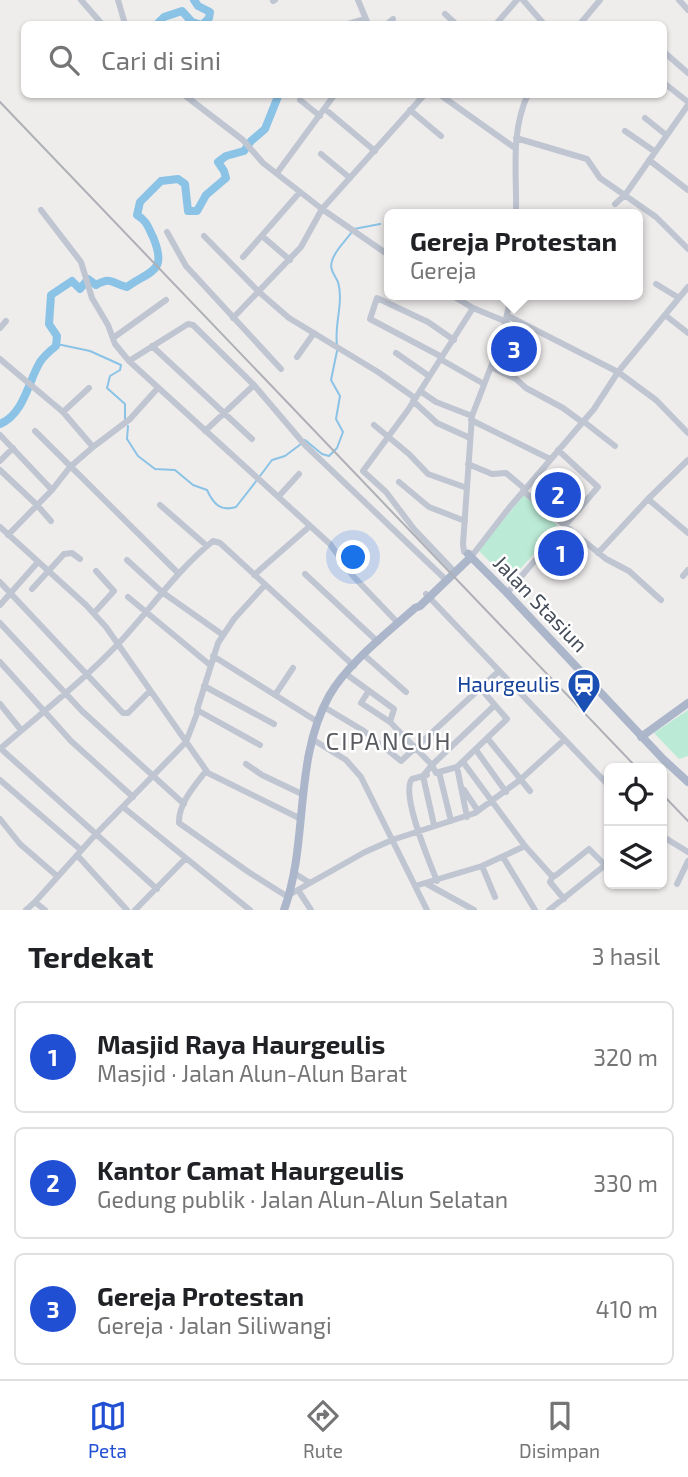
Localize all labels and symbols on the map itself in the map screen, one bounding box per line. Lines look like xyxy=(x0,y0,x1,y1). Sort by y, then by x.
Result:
pin: 3 xyxy=(491,323,537,375)
pin: 2 xyxy=(535,469,581,521)
pin: 1 xyxy=(538,527,584,579)
your location xyxy=(336,540,370,574)
street label: Jalan Stasiun xyxy=(489,549,593,656)
station icon: Haurgeulis xyxy=(565,666,603,715)
place label: Haurgeulis xyxy=(457,671,560,696)
district label: CIPANCUH xyxy=(326,726,452,755)

